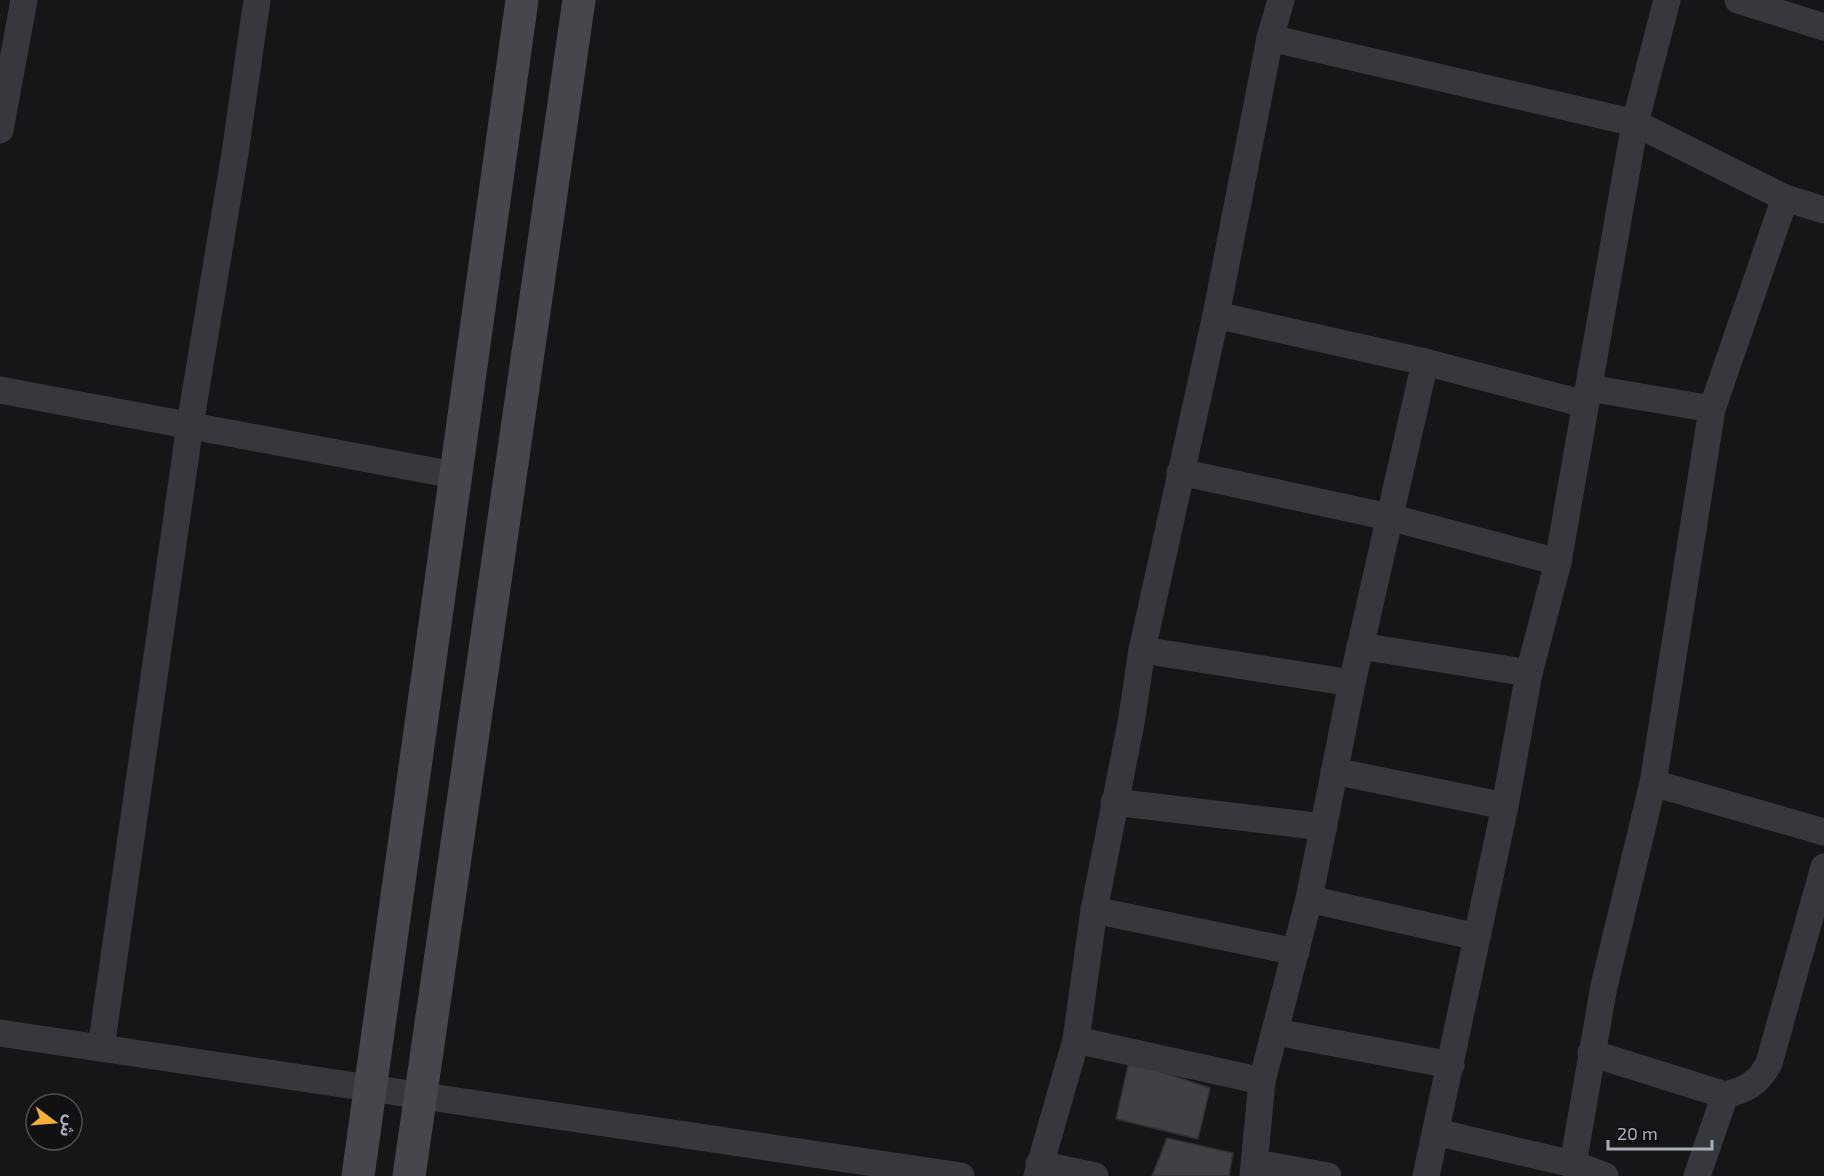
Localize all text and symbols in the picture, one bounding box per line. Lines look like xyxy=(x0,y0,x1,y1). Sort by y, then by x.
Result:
north arrow xyxy=(24,1092,84,1152)
text: ش xyxy=(56,1113,81,1140)
scale bar xyxy=(1608,1113,1712,1151)
text: 20 m xyxy=(1617,1122,1658,1144)

